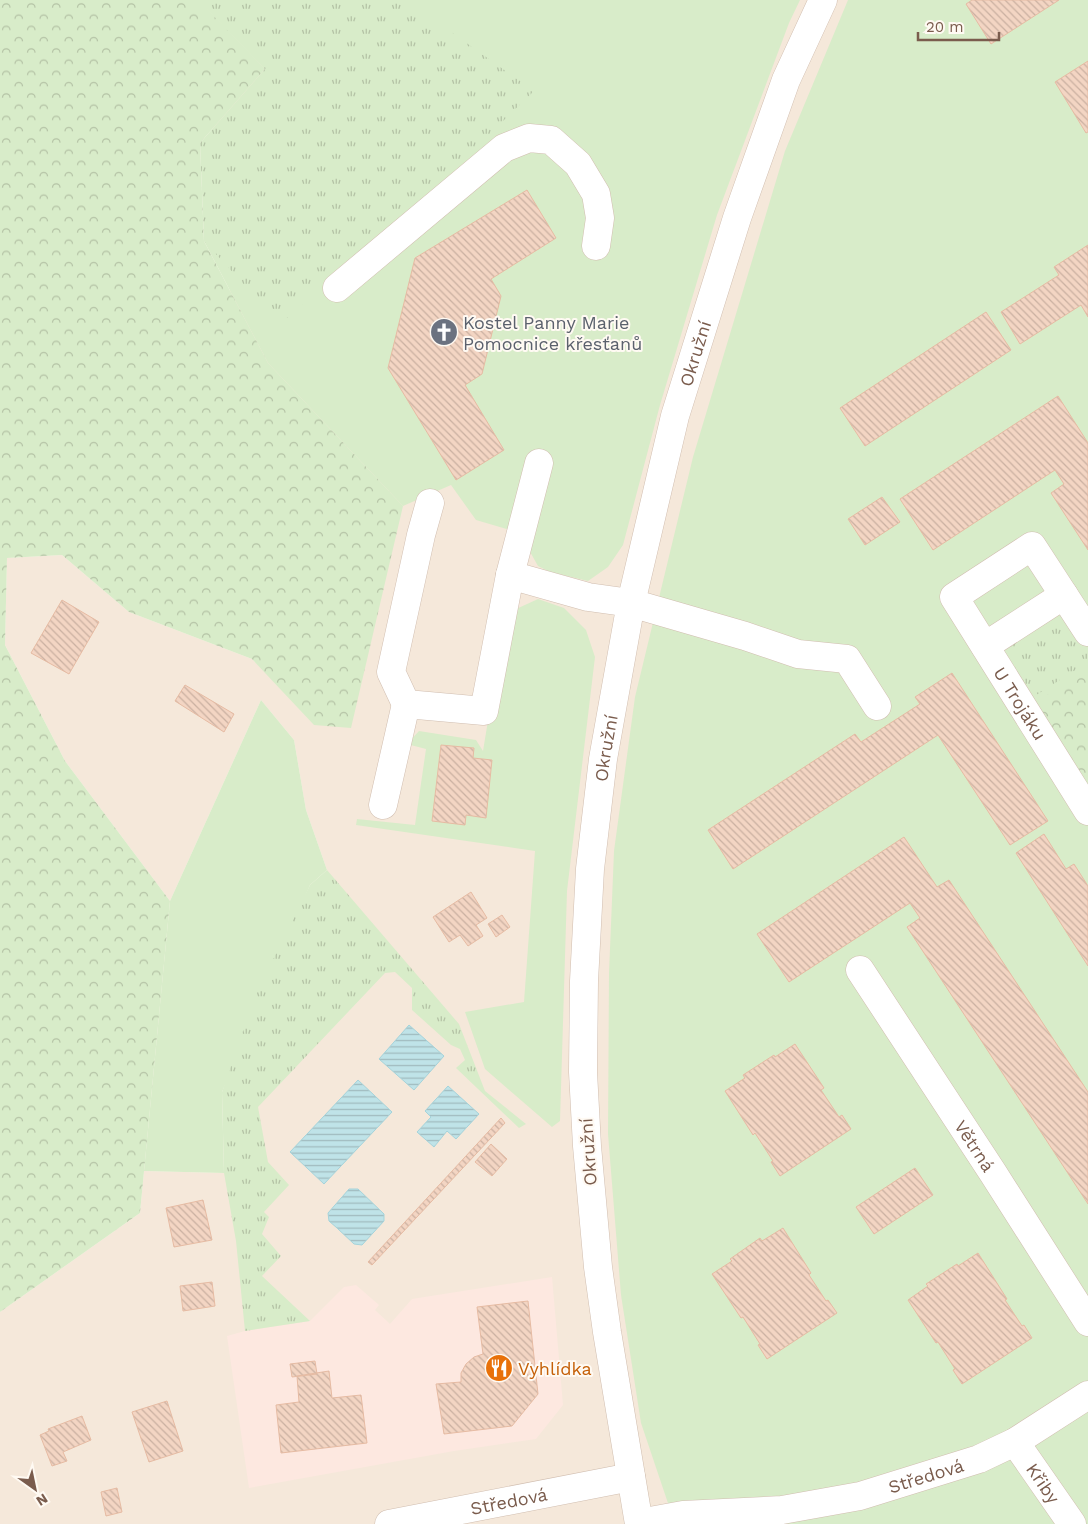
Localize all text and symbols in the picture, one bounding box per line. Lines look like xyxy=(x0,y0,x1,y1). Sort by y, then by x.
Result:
scale bar xyxy=(918,10,999,42)
text: 20 m xyxy=(926,18,964,36)
place label: Kostel Panny Marie Pomocnice křesťanů xyxy=(463,312,642,354)
church icon: Kostel Panny Marie Pomocnice křesťanů xyxy=(429,317,459,347)
street label: Okružní xyxy=(674,318,715,389)
street label: U Trojáku xyxy=(990,663,1051,744)
street label: Okružní xyxy=(590,713,621,783)
street label: Větrná xyxy=(951,1116,1000,1175)
street label: Okružní xyxy=(575,1117,601,1186)
restaurant icon: Vyhlídka xyxy=(484,1353,514,1383)
place label: Vyhlídka xyxy=(518,1358,592,1379)
street label: Středová xyxy=(885,1454,966,1497)
street label: Křiby xyxy=(1022,1459,1065,1508)
north arrow xyxy=(10,1464,60,1514)
street label: Středová xyxy=(468,1483,549,1518)
text: N xyxy=(33,1490,51,1509)

